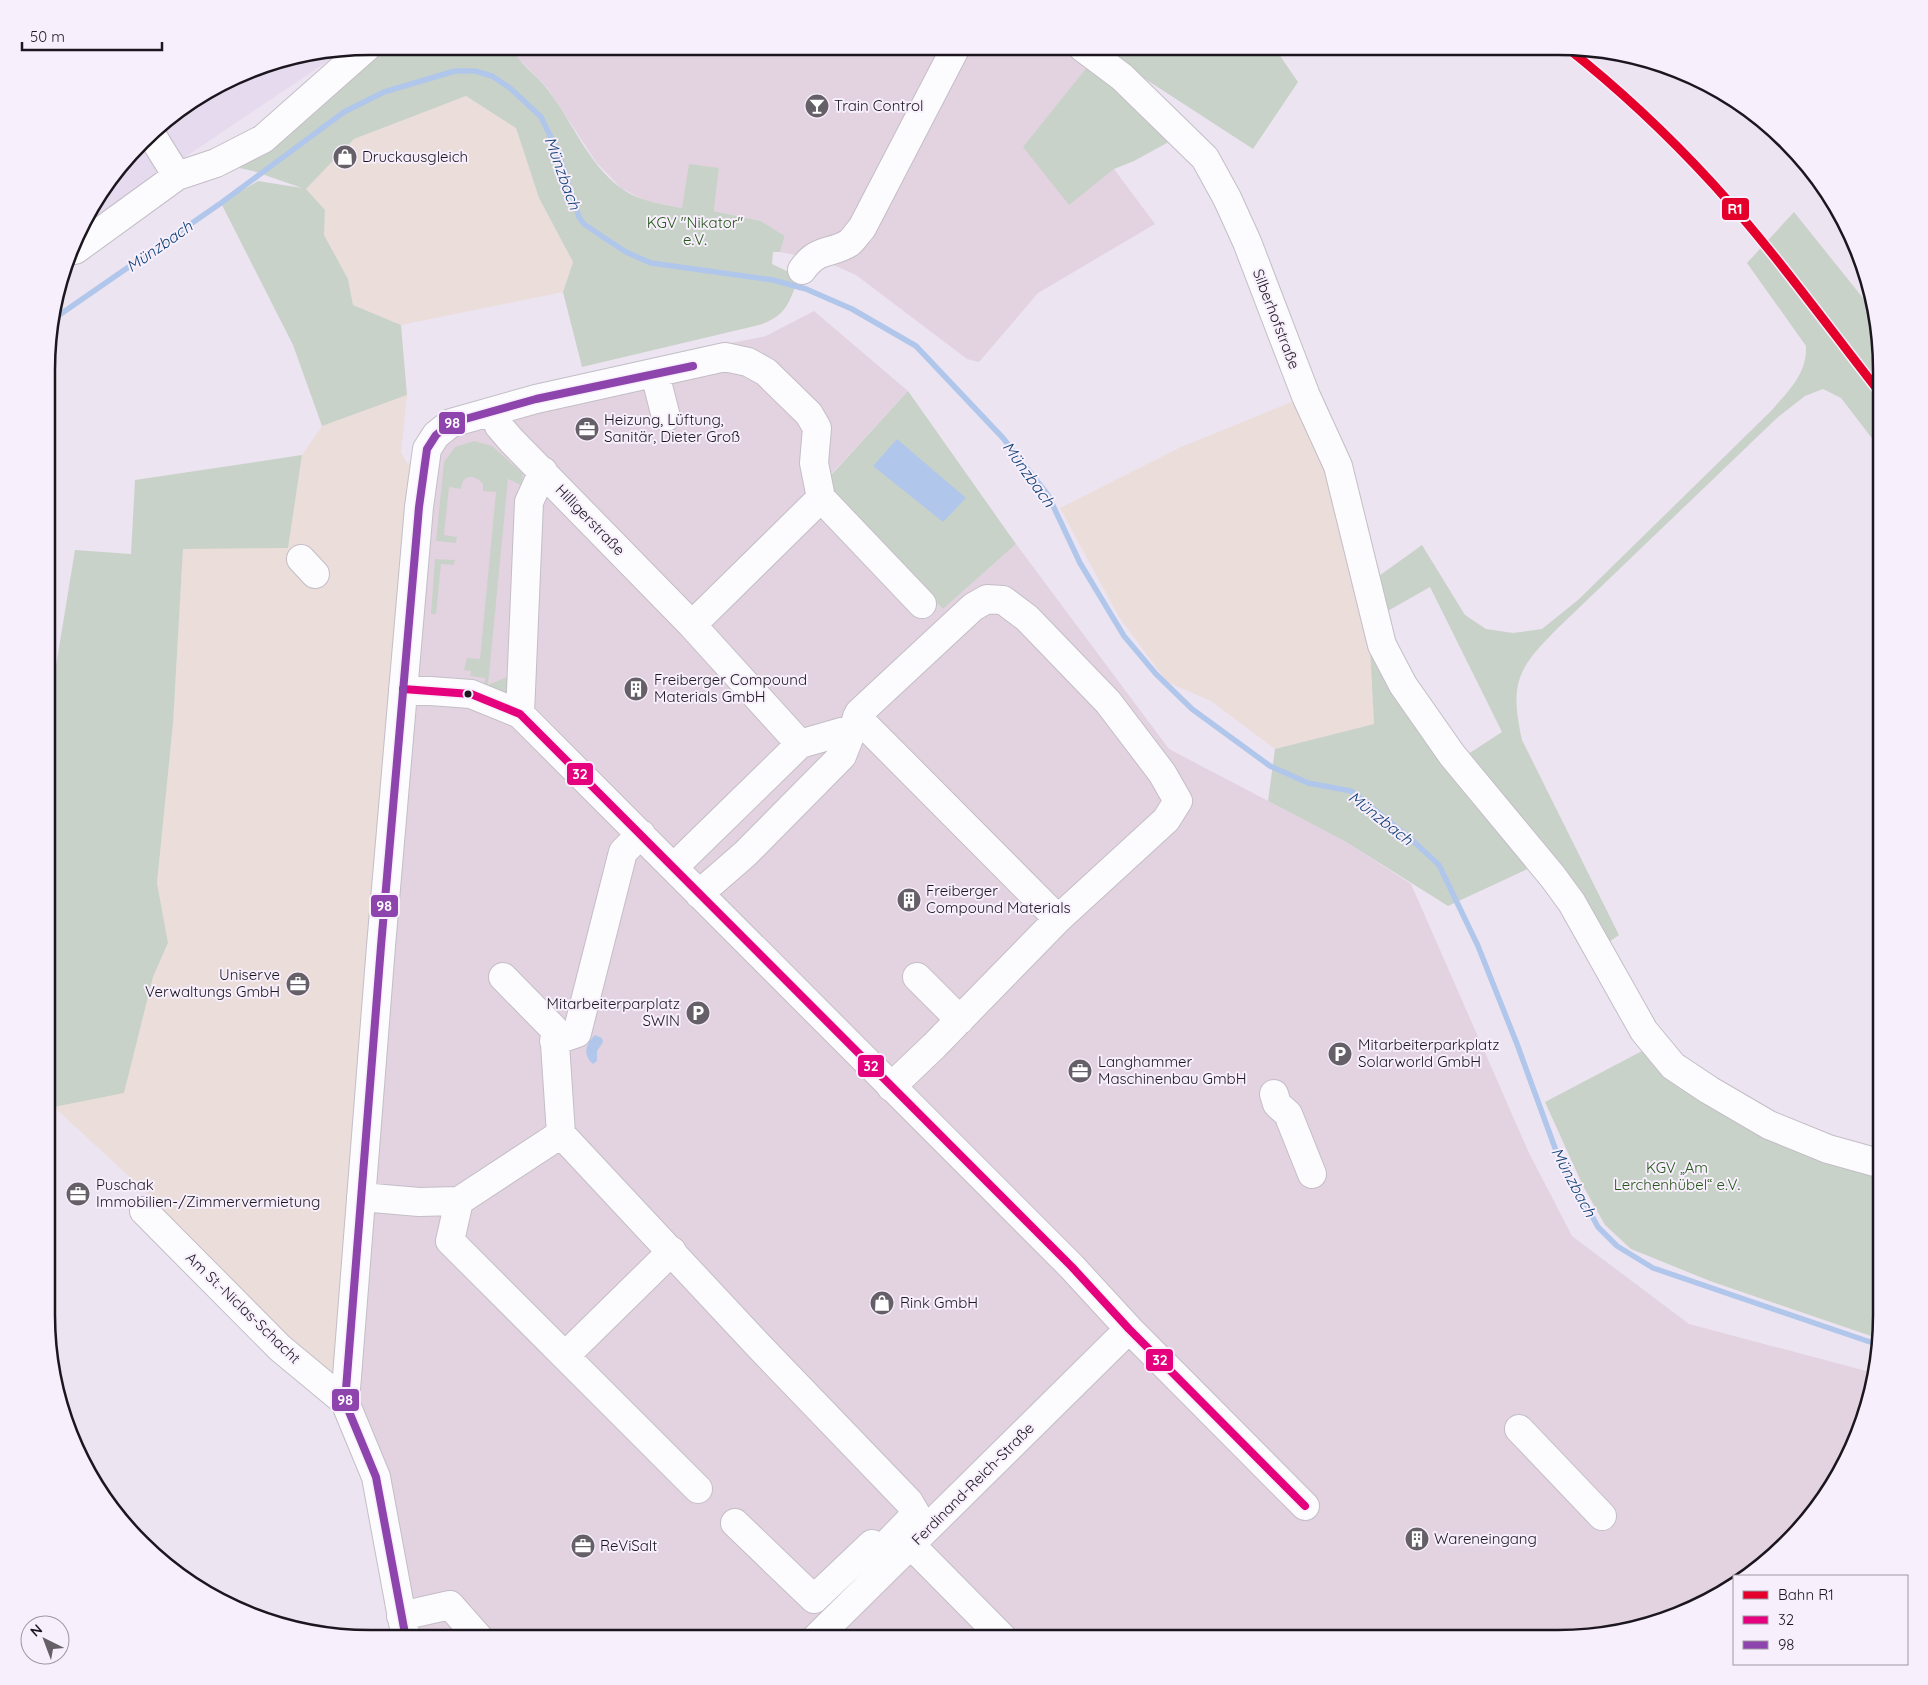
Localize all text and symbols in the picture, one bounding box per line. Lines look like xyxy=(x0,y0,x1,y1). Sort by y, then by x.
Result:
scale bar xyxy=(22,20,162,52)
text: 50 m xyxy=(30,27,65,46)
bar icon: Train Control xyxy=(804,93,830,119)
place label: Train Control xyxy=(834,96,923,115)
water label: Münzbach xyxy=(541,134,586,213)
shop icon: Druckausgleich xyxy=(332,144,358,170)
place label: Druckausgleich xyxy=(362,147,468,166)
line badge: R1 xyxy=(1721,197,1750,221)
text: R1 xyxy=(1727,200,1743,218)
park label: KGV "Nikator" e.V. xyxy=(647,213,743,249)
water label: Münzbach xyxy=(122,215,197,276)
street label: Silberhofstraße xyxy=(1249,266,1304,372)
place label: Heizung, Lüftung, Sanitär, Dieter Groß xyxy=(604,410,740,446)
line badge: 98 xyxy=(438,411,466,435)
text: 98 xyxy=(444,414,460,432)
office icon: Heizung, Lüftung, Sanitär, Dieter Groß xyxy=(574,416,600,442)
water label: Münzbach xyxy=(999,437,1060,511)
street label: Hilligerstraße xyxy=(552,480,629,559)
place label: Freiberger Compound Materials GmbH xyxy=(654,670,807,706)
building icon: Freiberger Compound Materials GmbH xyxy=(623,676,649,702)
unlabelled marker xyxy=(463,689,473,699)
line badge: 32 xyxy=(566,762,594,786)
text: 32 xyxy=(572,765,588,783)
water label: Münzbach xyxy=(1345,787,1418,850)
place label: Freiberger Compound Materials xyxy=(926,881,1071,917)
building icon: Freiberger Compound Materials xyxy=(896,887,922,913)
line badge: 98 xyxy=(370,894,399,918)
text: 98 xyxy=(376,897,392,915)
place label: Uniserve Verwaltungs GmbH xyxy=(145,965,280,1001)
office icon: Uniserve Verwaltungs GmbH xyxy=(285,971,311,997)
place label: Mitarbeiterparplatz SWIN xyxy=(547,994,680,1030)
parking icon: Mitarbeiterparplatz SWIN xyxy=(685,1000,711,1026)
place label: Mitarbeiterparkplatz Solarworld GmbH xyxy=(1358,1035,1499,1071)
parking icon: Mitarbeiterparkplatz Solarworld GmbH xyxy=(1327,1041,1353,1067)
place label: Langhammer Maschinenbau GmbH xyxy=(1098,1052,1247,1088)
line badge: 32 xyxy=(857,1054,885,1078)
text: 32 xyxy=(863,1057,879,1075)
office icon: Langhammer Maschinenbau GmbH xyxy=(1067,1058,1093,1084)
water label: Münzbach xyxy=(1547,1144,1601,1221)
park label: KGV „Am Lerchenhübel“ e.V. xyxy=(1614,1158,1740,1194)
place label: Puschak Immobilien-/Zimmervermietung xyxy=(96,1175,320,1211)
office icon: Puschak Immobilien-/Zimmervermietung xyxy=(65,1181,91,1207)
street label: Am St.-Niclas-Schacht xyxy=(182,1248,305,1367)
shop icon: Rink GmbH xyxy=(869,1290,895,1316)
place label: Rink GmbH xyxy=(900,1293,978,1312)
line badge: 32 xyxy=(1145,1348,1174,1372)
text: 32 xyxy=(1152,1351,1168,1369)
line badge: 98 xyxy=(331,1388,360,1412)
text: 98 xyxy=(337,1391,353,1409)
street label: Ferdinand-Reich-Straße xyxy=(907,1418,1038,1549)
building icon: Wareneingang xyxy=(1404,1526,1430,1552)
place label: Wareneingang xyxy=(1434,1529,1537,1548)
office icon: ReViSalt xyxy=(570,1533,596,1559)
place label: ReViSalt xyxy=(600,1536,657,1555)
legend xyxy=(1733,1575,1908,1665)
text: Bahn R1 xyxy=(1778,1585,1834,1604)
text: 32 xyxy=(1778,1610,1794,1629)
north arrow xyxy=(20,1615,70,1665)
text: N xyxy=(26,1620,46,1640)
text: 98 xyxy=(1778,1635,1794,1654)

